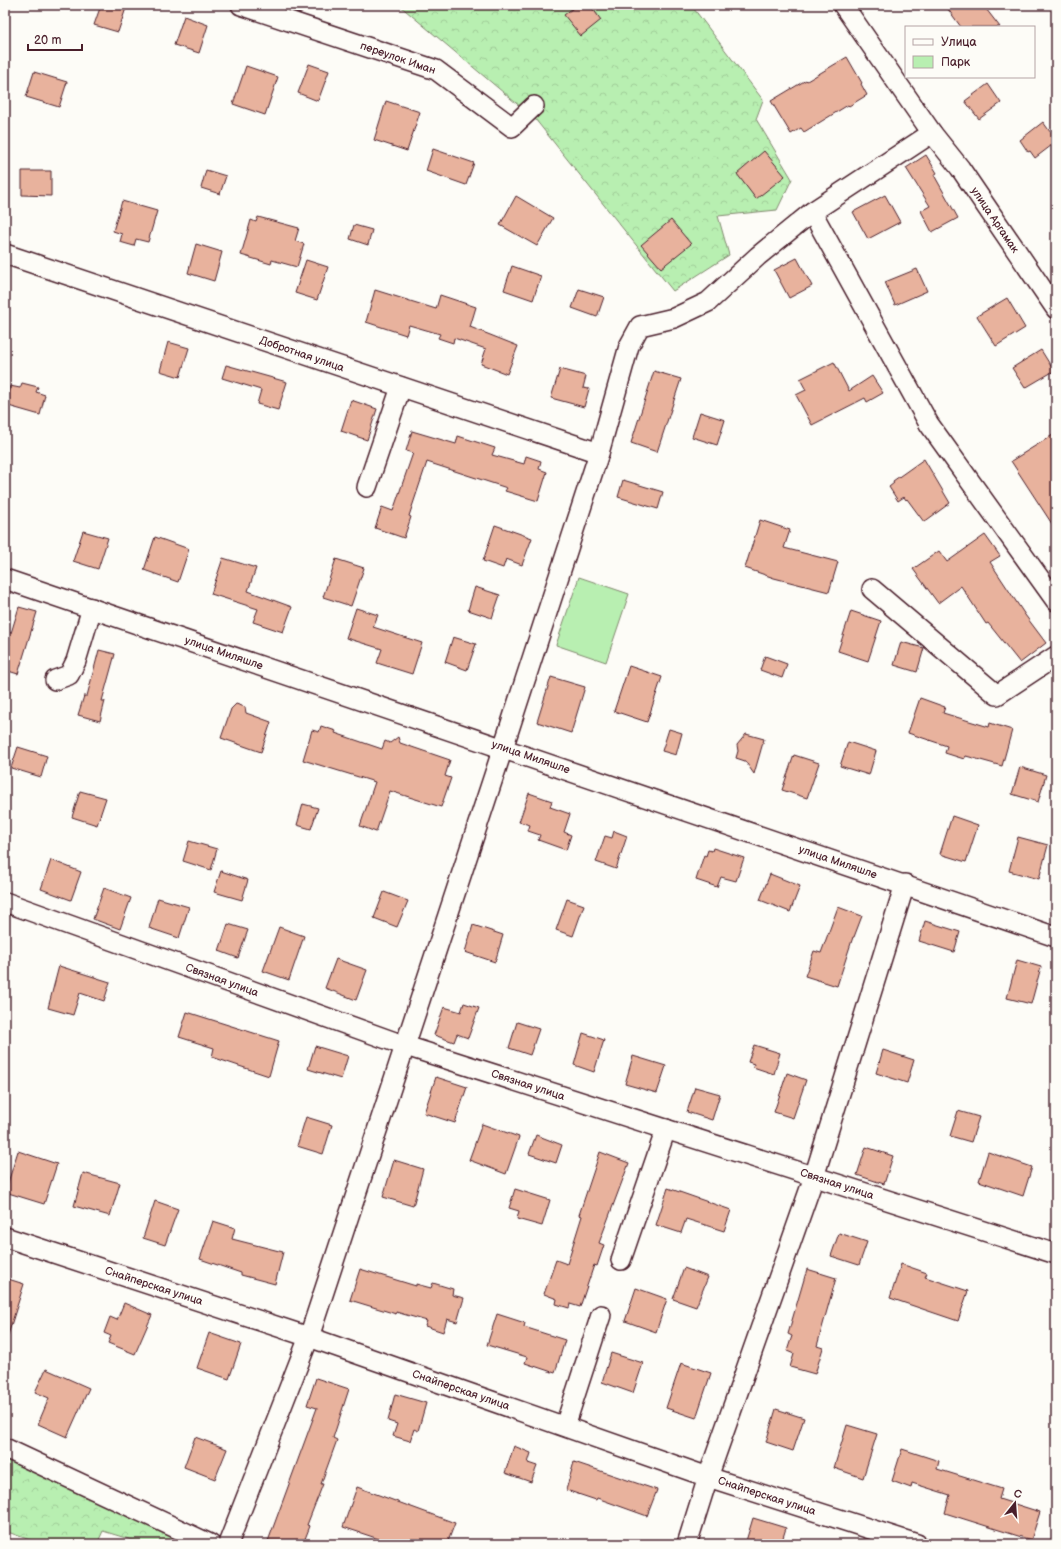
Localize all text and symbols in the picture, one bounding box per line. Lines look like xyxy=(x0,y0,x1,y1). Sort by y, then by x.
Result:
scale bar xyxy=(28,26,82,52)
legend xyxy=(905,26,1035,78)
text: 20 m xyxy=(34,33,61,48)
text: Улица xyxy=(941,35,977,50)
street label: переулок Иман xyxy=(359,39,437,77)
text: Парк xyxy=(941,55,971,70)
street label: улица Аргамак xyxy=(968,185,1022,255)
street label: Добротная улица xyxy=(258,333,346,375)
street label: улица Миляшле xyxy=(183,634,265,672)
street label: улица Миляшле xyxy=(490,738,572,776)
street label: улица Миляшле xyxy=(797,843,879,881)
street label: Связная улица xyxy=(184,961,261,999)
street label: Связная улица xyxy=(489,1067,567,1103)
street label: Связная улица xyxy=(798,1166,876,1202)
street label: Снайперская улица xyxy=(103,1264,205,1308)
street label: Снайперская улица xyxy=(411,1367,512,1413)
street label: Снайперская улица xyxy=(716,1474,818,1518)
north arrow xyxy=(995,1483,1035,1523)
text: С xyxy=(1012,1487,1024,1501)

